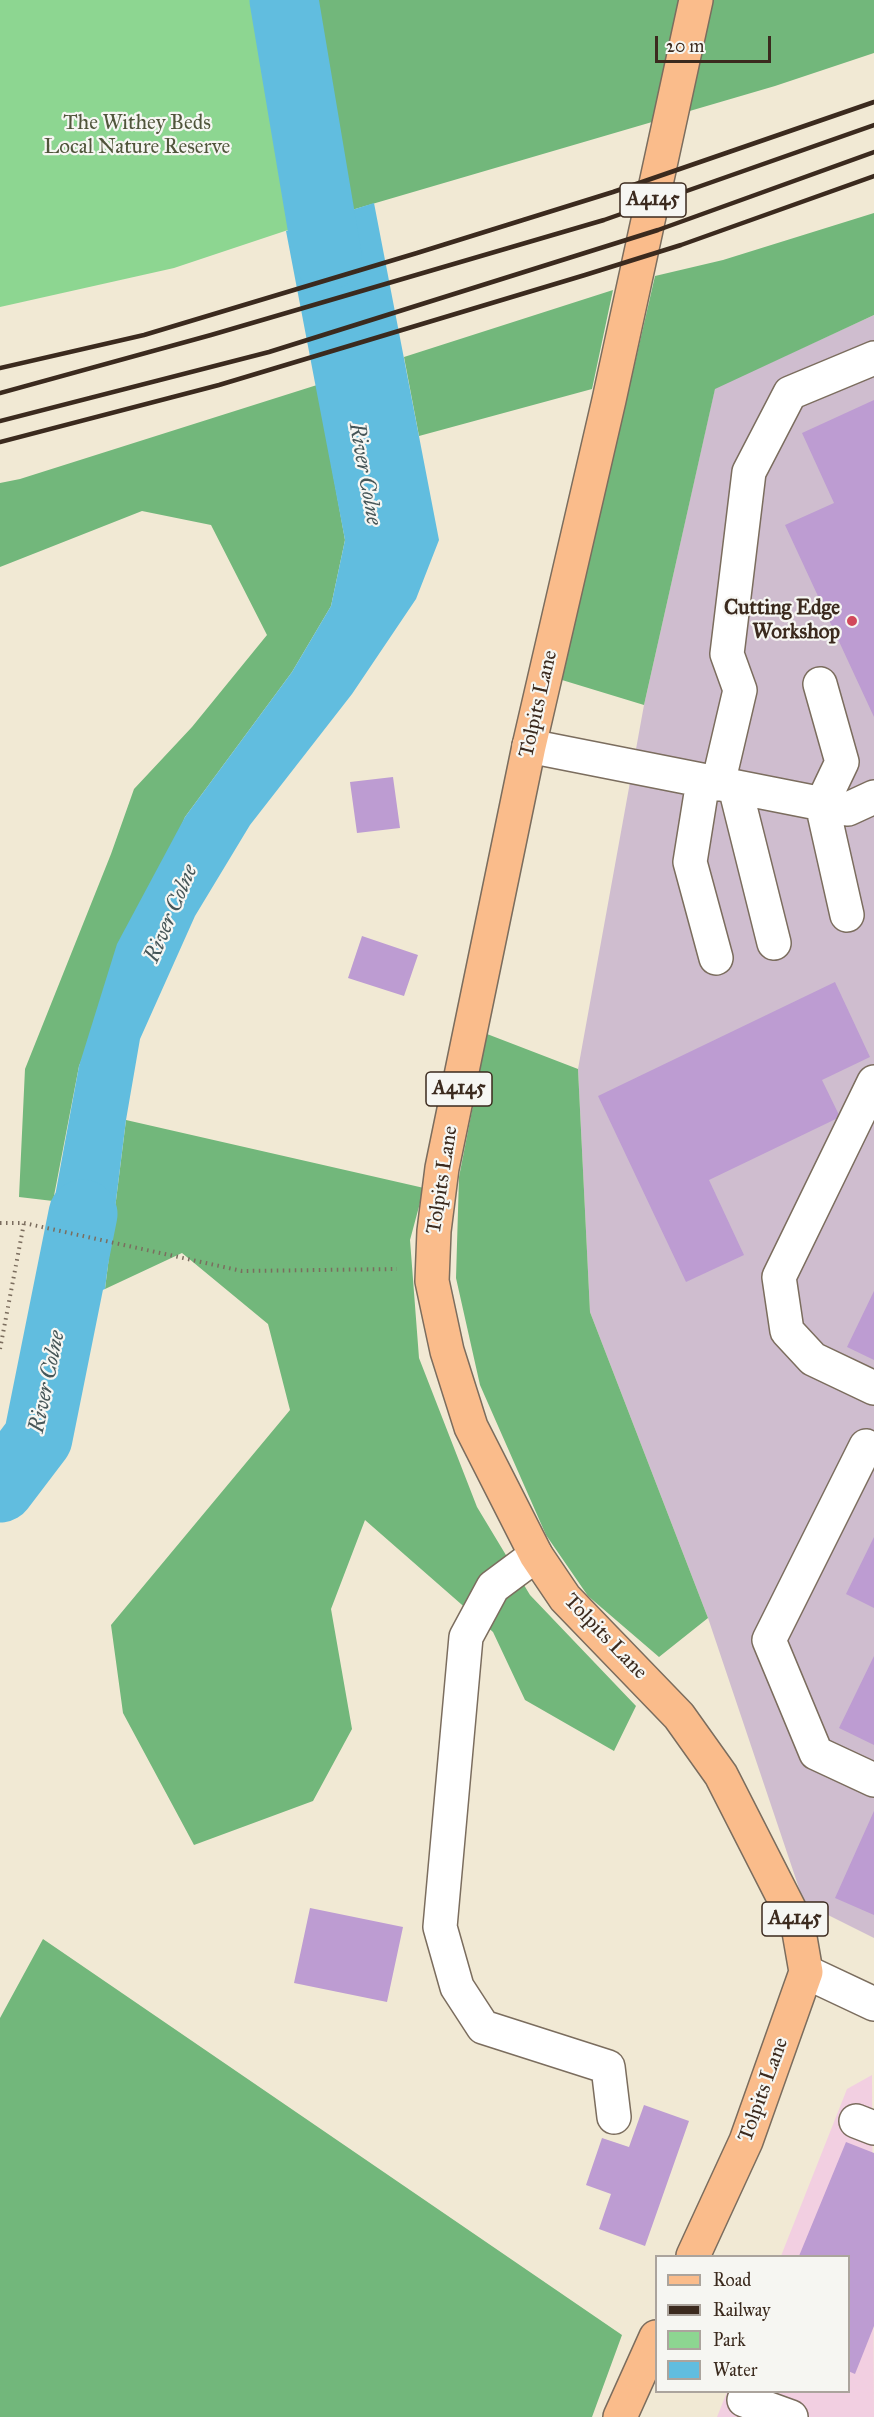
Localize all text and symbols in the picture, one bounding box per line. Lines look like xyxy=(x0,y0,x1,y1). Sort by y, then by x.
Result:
scale bar xyxy=(658,24,774,62)
text: 20 m xyxy=(666,35,704,57)
park label: The Withey Beds Local Nature Reserve xyxy=(44,111,230,161)
road number: A4145 xyxy=(620,183,686,217)
water label: River Colne xyxy=(342,421,386,527)
place label: Cutting Edge Workshop xyxy=(724,596,840,646)
marker: Cutting Edge Workshop xyxy=(845,614,859,628)
street label: Tolpits Lane xyxy=(514,648,564,760)
water label: River Colne xyxy=(140,861,204,967)
road number: A4145 xyxy=(426,1072,492,1106)
street label: Tolpits Lane xyxy=(422,1124,464,1236)
water label: River Colne xyxy=(24,1329,72,1435)
street label: Tolpits Lane xyxy=(558,1589,652,1685)
road number: A4145 xyxy=(762,1902,828,1936)
street label: Tolpits Lane xyxy=(733,2034,795,2146)
legend xyxy=(655,2255,850,2393)
text: Road xyxy=(713,2269,751,2291)
text: Railway xyxy=(713,2299,770,2321)
text: Park xyxy=(713,2329,746,2351)
text: Water xyxy=(713,2359,757,2381)

